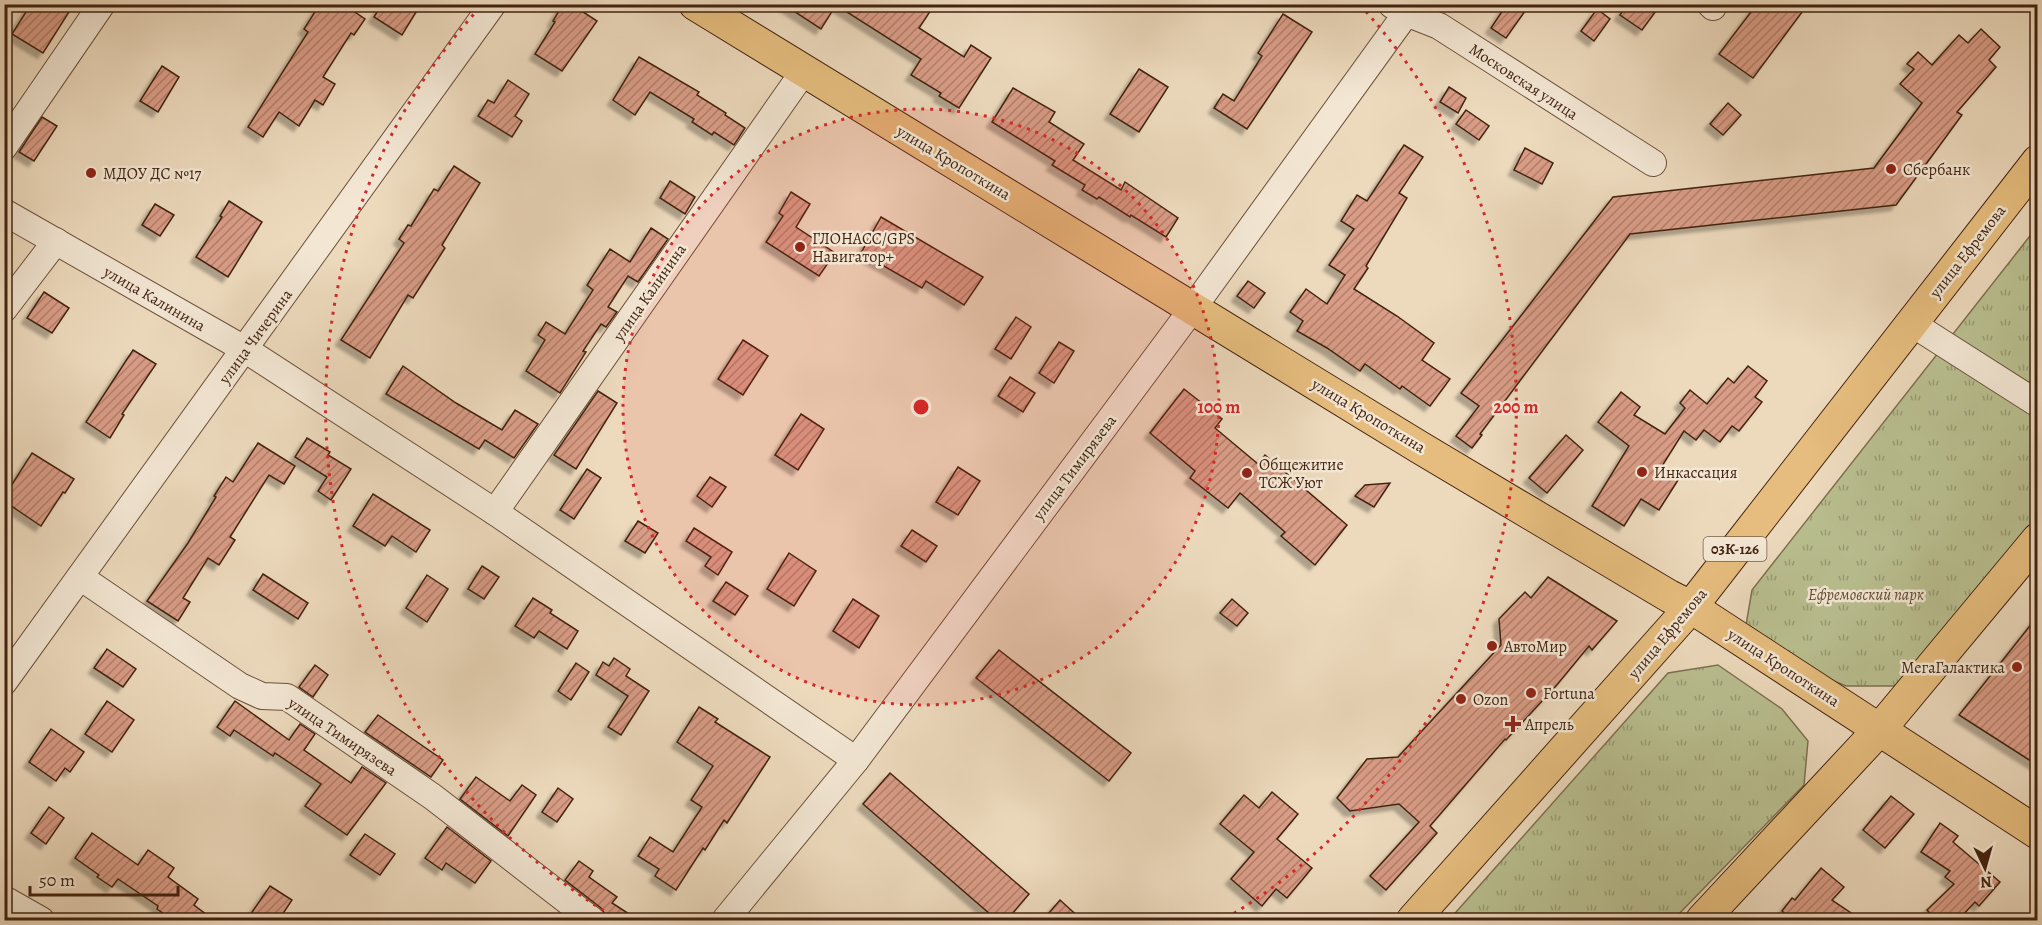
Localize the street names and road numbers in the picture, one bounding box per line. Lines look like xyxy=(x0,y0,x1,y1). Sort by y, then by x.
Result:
street label: Московская улица xyxy=(1465,38,1583,126)
street label: улица Кропоткина xyxy=(892,120,1015,206)
street label: улица Ефремова xyxy=(1924,200,2011,303)
street label: улица Калинина xyxy=(607,239,692,346)
street label: улица Калинина xyxy=(99,260,210,337)
street label: улица Чичерина xyxy=(213,284,298,389)
street label: улица Кропоткина xyxy=(1307,373,1430,459)
street label: улица Тимирязева xyxy=(1027,410,1122,526)
road number: 03К-126 xyxy=(1704,537,1766,561)
street label: улица Ефремова xyxy=(1623,583,1713,684)
street label: улица Кропоткина xyxy=(1722,623,1844,713)
street label: улица Тимирязева xyxy=(283,692,402,782)

